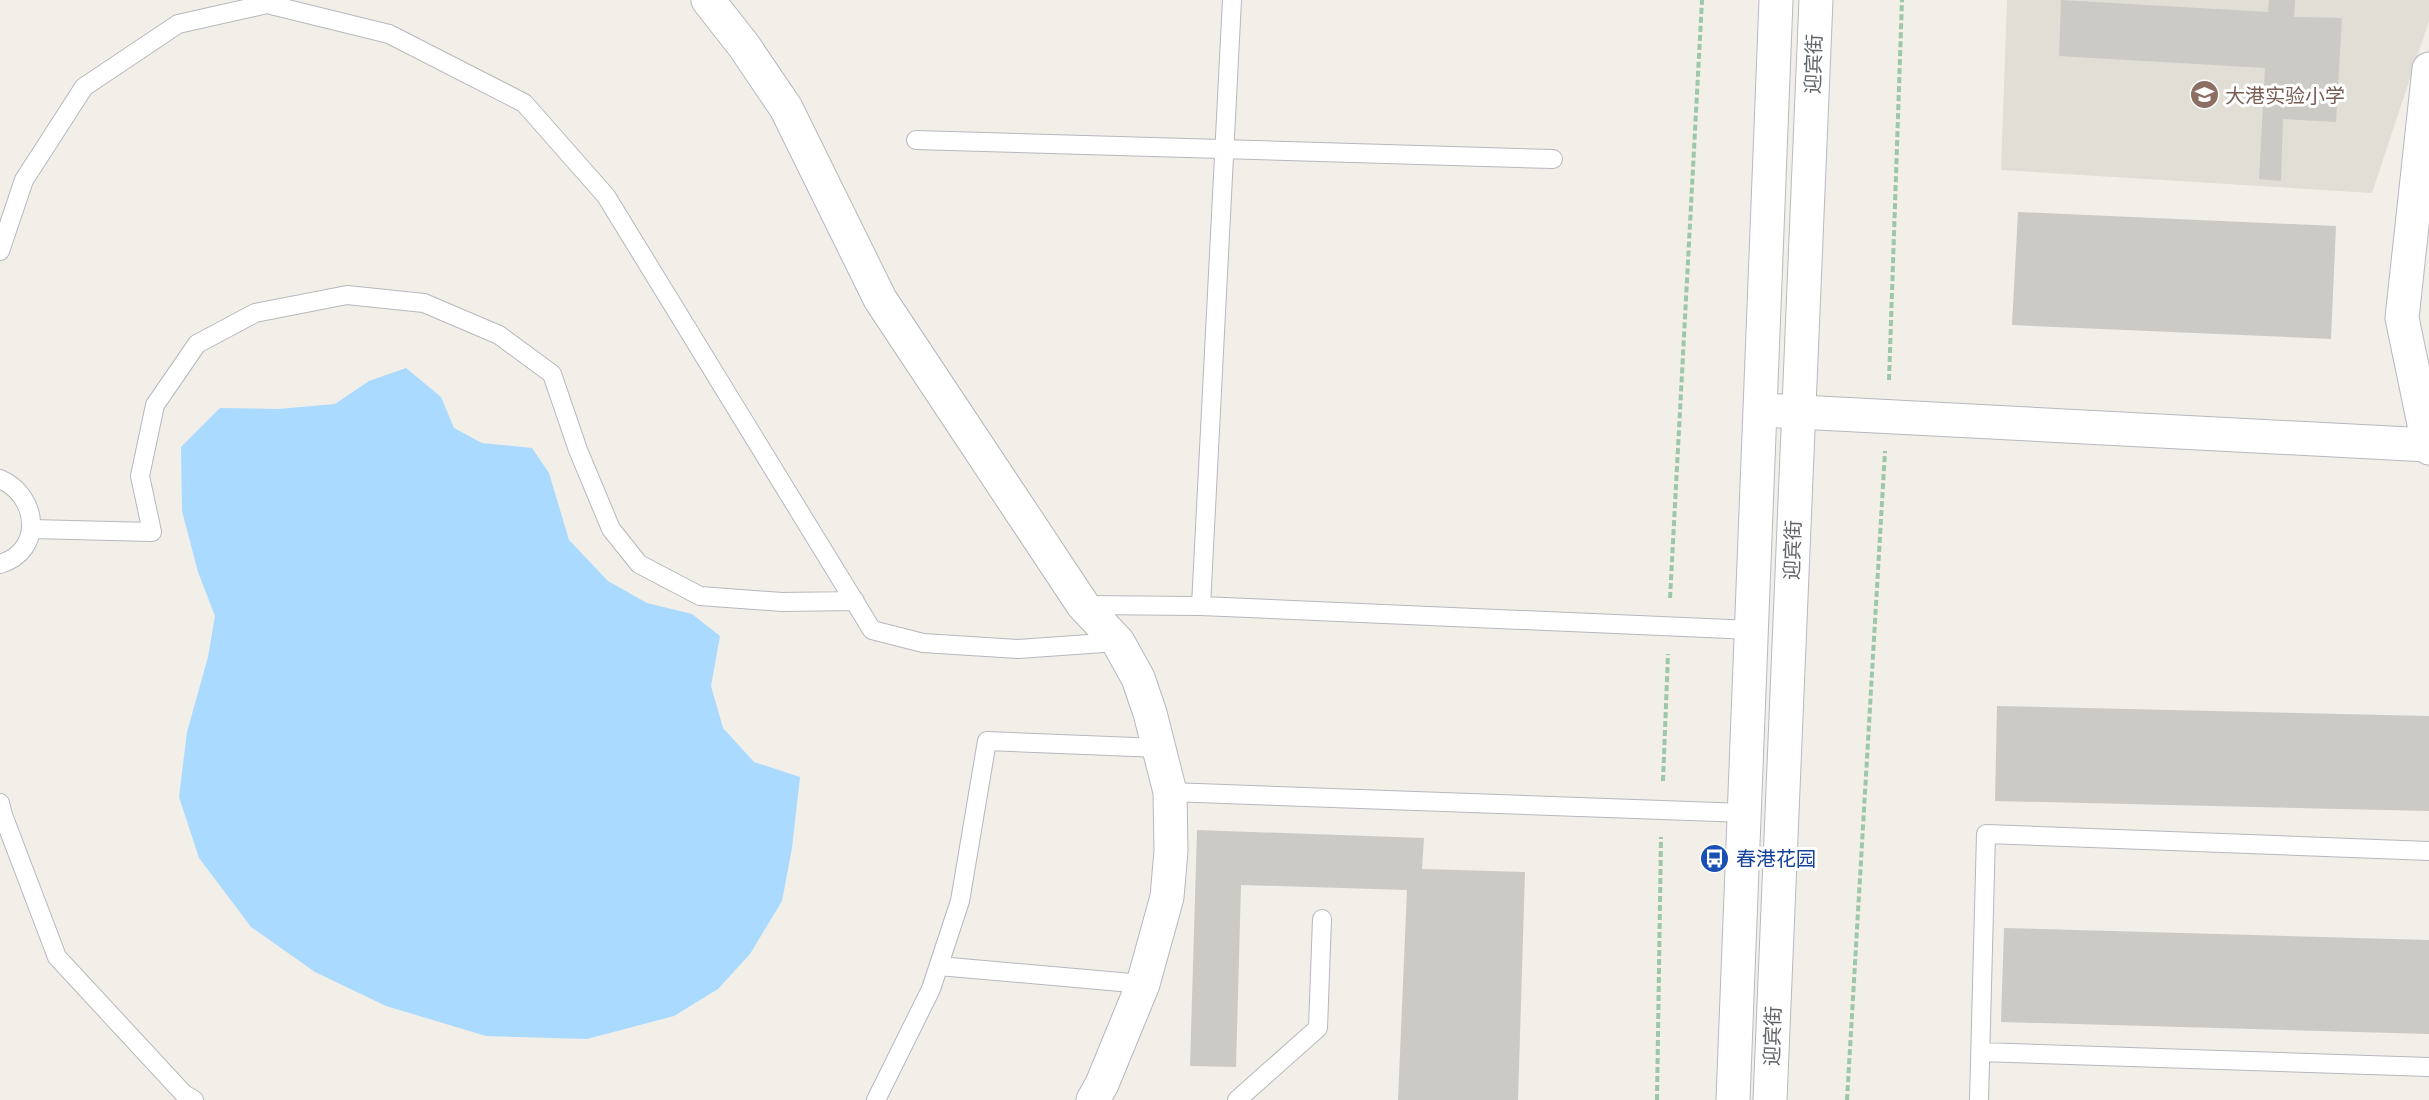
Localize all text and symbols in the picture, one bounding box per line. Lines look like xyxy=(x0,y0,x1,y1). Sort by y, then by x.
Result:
street label: 迎宾街 xyxy=(1798,34,1828,94)
school or university icon: 大港实验小学 xyxy=(2188,79,2220,111)
place label: 大港实验小学 xyxy=(2225,82,2345,109)
street label: 迎宾街 xyxy=(1777,520,1807,580)
bus stop icon: 春港花园 xyxy=(1699,842,1731,874)
place label: 春港花园 xyxy=(1736,845,1816,872)
street label: 迎宾街 xyxy=(1757,1006,1787,1066)

